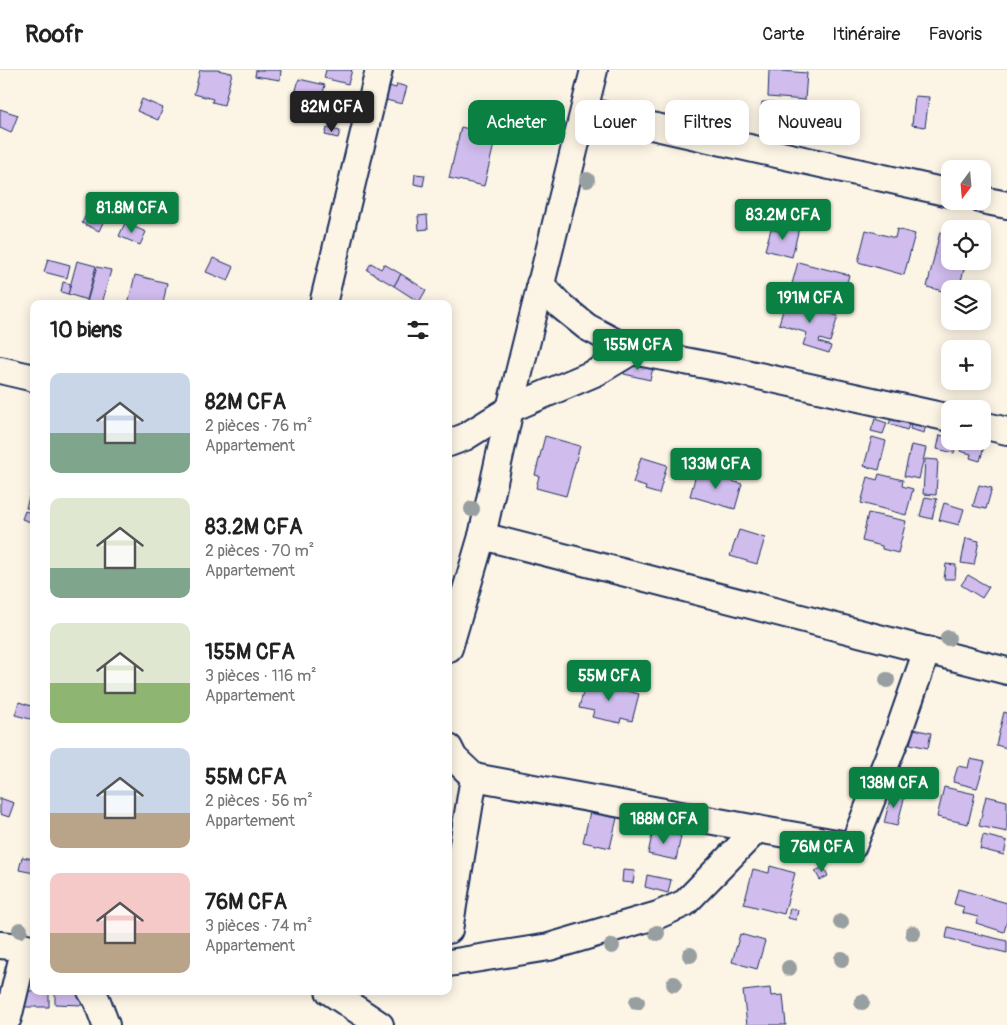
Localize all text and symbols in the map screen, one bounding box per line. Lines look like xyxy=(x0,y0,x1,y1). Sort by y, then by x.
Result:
text: Roofr xyxy=(25,20,83,49)
text: Carte xyxy=(762,23,804,46)
text: Itinéraire xyxy=(832,23,900,46)
text: Favoris xyxy=(928,23,982,46)
pin: 82M CFA xyxy=(286,90,378,133)
text: 82M CFA xyxy=(301,97,363,117)
chip: Acheter xyxy=(468,100,565,145)
chip: Louer xyxy=(575,100,655,145)
chip: Filtres xyxy=(665,100,749,145)
chip: Nouveau xyxy=(759,100,860,145)
north arrow xyxy=(941,160,991,210)
map controls xyxy=(941,160,991,450)
pin: 81.8M CFA xyxy=(75,191,189,234)
text: 81.8M CFA xyxy=(97,198,167,218)
pin: 83.2M CFA xyxy=(726,198,840,241)
text: 83.2M CFA xyxy=(746,205,820,225)
button: locate xyxy=(941,220,991,270)
button: layers xyxy=(941,280,991,330)
pin: 191M CFA xyxy=(758,282,862,324)
text: 191M CFA xyxy=(777,288,843,308)
icon: filters xyxy=(404,316,432,344)
text: 10 biens xyxy=(50,317,122,344)
pin: 155M CFA xyxy=(586,328,690,371)
text: 155M CFA xyxy=(604,335,672,355)
button: + xyxy=(941,340,991,390)
text: 82M CFA xyxy=(205,389,286,416)
icon: home xyxy=(90,393,150,453)
button: − xyxy=(941,400,991,450)
text: 2 pièces · 76 m² xyxy=(205,416,313,436)
text: Appartement xyxy=(205,436,295,456)
pin: 133M CFA xyxy=(664,448,768,490)
text: 133M CFA xyxy=(682,454,751,474)
text: 83.2M CFA xyxy=(205,514,303,541)
icon: home xyxy=(90,518,150,578)
text: 2 pièces · 70 m² xyxy=(205,541,314,561)
text: Appartement xyxy=(205,561,295,581)
text: 155M CFA xyxy=(205,639,295,666)
icon: home xyxy=(90,643,150,703)
pin: 55M CFA xyxy=(563,660,655,702)
text: 3 pièces · 116 m² xyxy=(205,666,317,686)
text: 55M CFA xyxy=(578,666,640,686)
text: Appartement xyxy=(205,686,295,706)
text: 55M CFA xyxy=(205,764,287,791)
pin: 138M CFA xyxy=(842,766,946,809)
icon: home xyxy=(90,768,150,828)
text: 138M CFA xyxy=(860,773,928,793)
text: 2 pièces · 56 m² xyxy=(205,791,313,811)
pin: 188M CFA xyxy=(612,802,716,845)
text: 188M CFA xyxy=(630,809,698,829)
text: Appartement xyxy=(205,811,295,831)
pin: 76M CFA xyxy=(776,830,868,873)
text: 76M CFA xyxy=(791,837,853,857)
text: 76M CFA xyxy=(205,889,287,916)
icon: home xyxy=(90,893,150,953)
text: 3 pièces · 74 m² xyxy=(205,916,313,936)
text: Appartement xyxy=(205,936,295,956)

